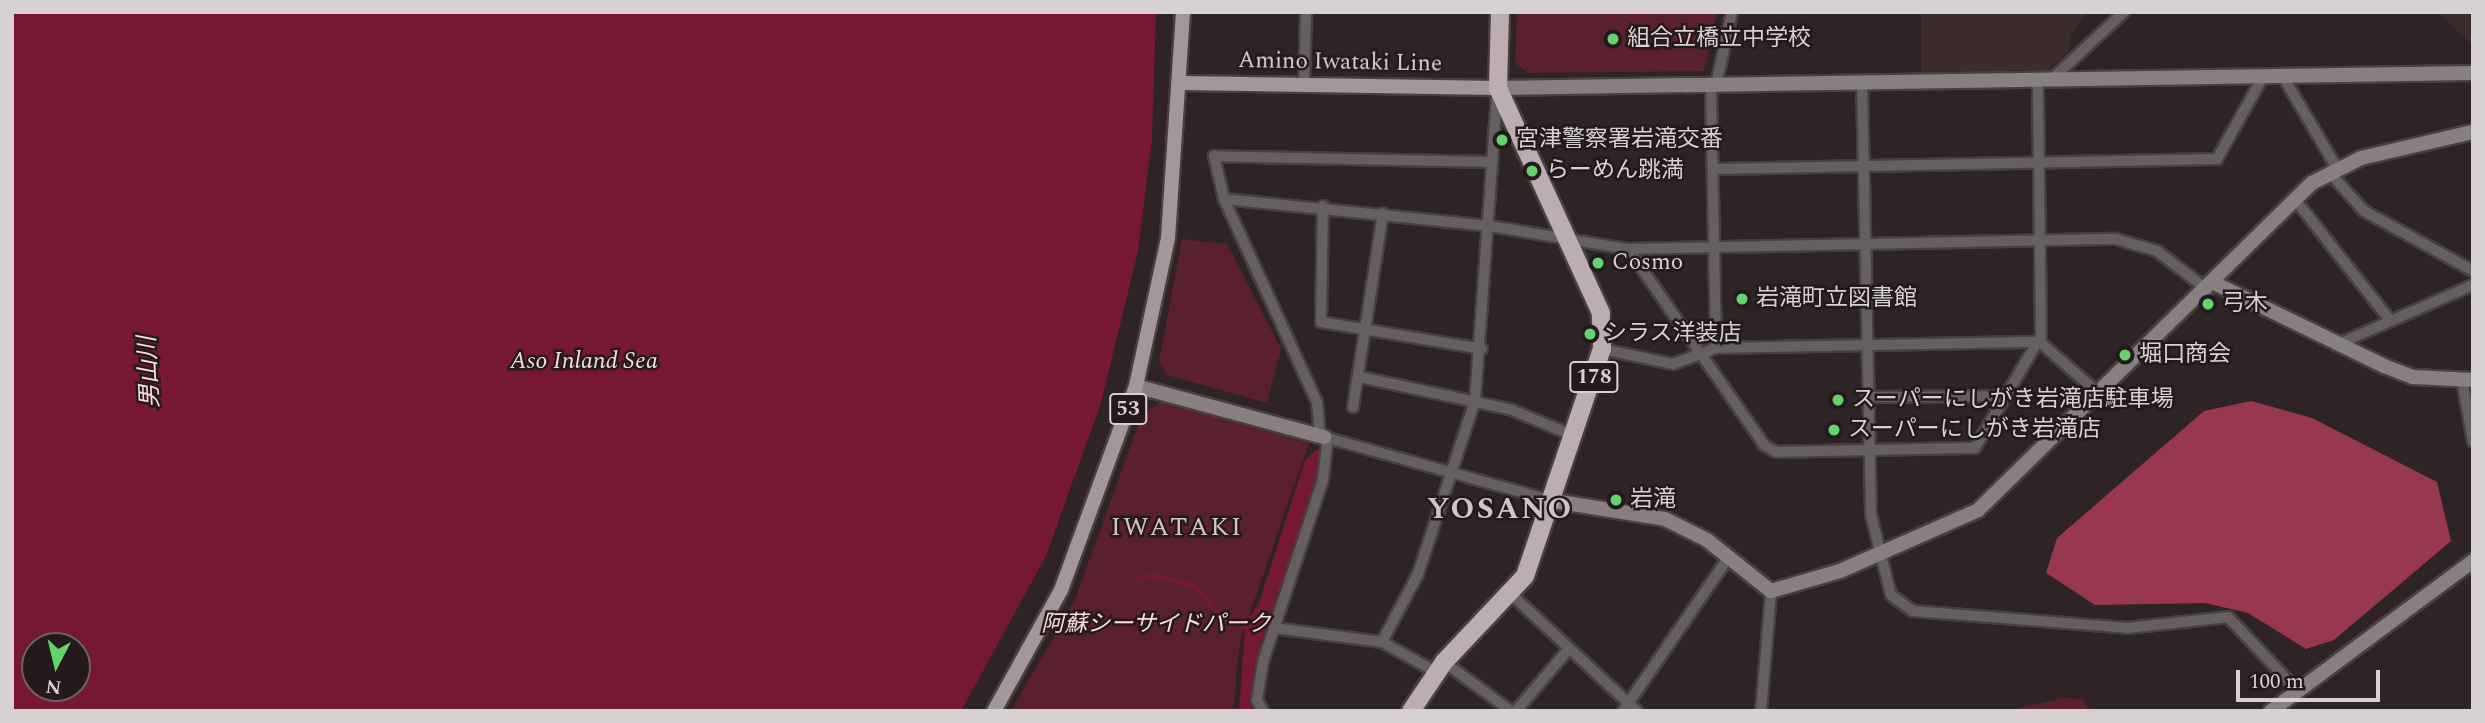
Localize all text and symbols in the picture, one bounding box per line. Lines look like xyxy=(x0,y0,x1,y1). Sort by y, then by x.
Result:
place label: 組合立橋立中学校 xyxy=(1627,25,1811,53)
marker: 組合立橋立中学校 xyxy=(1605,31,1621,47)
street label: Amino Iwataki Line xyxy=(1238,47,1442,79)
place label: 宮津警察署岩滝交番 xyxy=(1516,126,1723,154)
marker: 宮津警察署岩滝交番 xyxy=(1494,132,1510,148)
place label: らーめん跳満 xyxy=(1546,157,1684,185)
marker: らーめん跳満 xyxy=(1524,163,1540,179)
place label: Cosmo xyxy=(1612,249,1683,277)
marker: Cosmo xyxy=(1590,255,1606,271)
place label: 岩滝町立図書館 xyxy=(1756,285,1917,313)
place label: 弓木 xyxy=(2222,290,2268,318)
marker: 岩滝町立図書館 xyxy=(1734,291,1750,307)
marker: 弓木 xyxy=(2200,296,2216,312)
place label: シラス洋装店 xyxy=(1604,320,1742,348)
marker: シラス洋装店 xyxy=(1582,326,1598,342)
water label: 男山川 xyxy=(134,335,166,409)
place label: 堀口商会 xyxy=(2139,341,2231,369)
marker: 堀口商会 xyxy=(2117,347,2133,363)
water label: Aso Inland Sea xyxy=(510,348,658,376)
road number: 178 xyxy=(1568,360,1620,394)
place label: スーパーにしがき岩滝店駐車場 xyxy=(1852,386,2174,414)
road number: 53 xyxy=(1109,392,1147,426)
marker: スーパーにしがき岩滝店駐車場 xyxy=(1830,392,1846,408)
place label: スーパーにしがき岩滝店 xyxy=(1848,416,2101,444)
marker: スーパーにしがき岩滝店 xyxy=(1826,422,1842,438)
place label: 岩滝 xyxy=(1630,486,1676,514)
district label: YOSANO xyxy=(1428,491,1572,527)
marker: 岩滝 xyxy=(1608,492,1624,508)
district label: IWATAKI xyxy=(1112,512,1242,544)
park label: 阿蘇シーサイドパーク xyxy=(1041,611,1271,639)
north arrow xyxy=(21,632,91,702)
scale bar xyxy=(2240,656,2384,700)
text: 100 m xyxy=(2249,666,2304,698)
text: N xyxy=(44,671,63,702)

